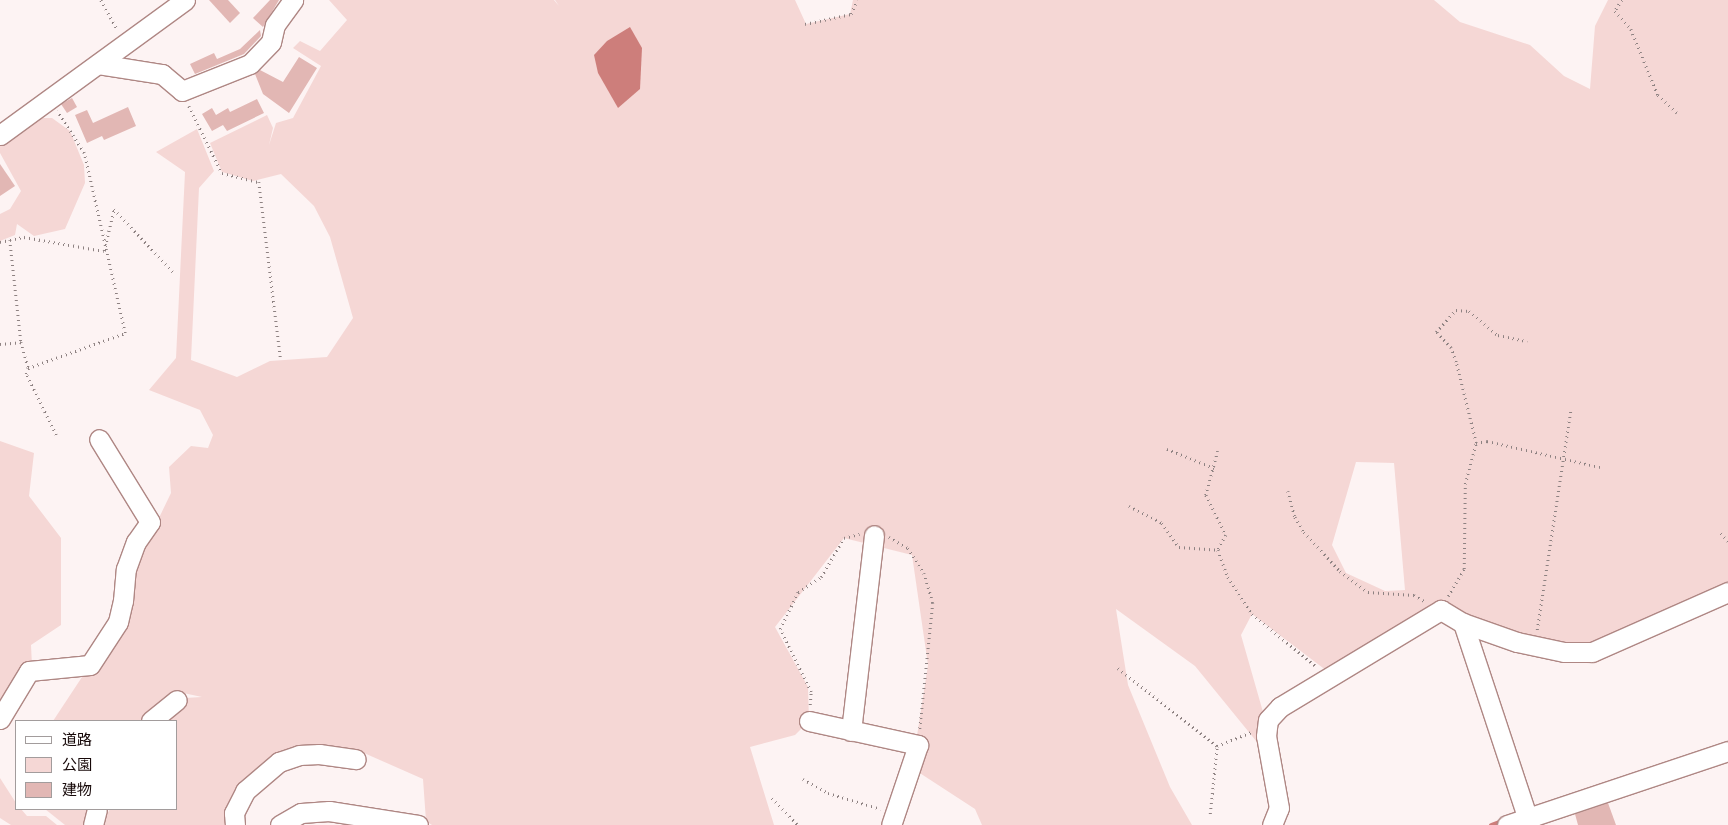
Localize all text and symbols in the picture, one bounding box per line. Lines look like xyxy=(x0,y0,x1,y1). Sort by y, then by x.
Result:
legend xyxy=(15,720,178,810)
text: 道路 xyxy=(62,728,92,751)
text: 公園 xyxy=(62,753,92,776)
text: 建物 xyxy=(62,778,92,801)

